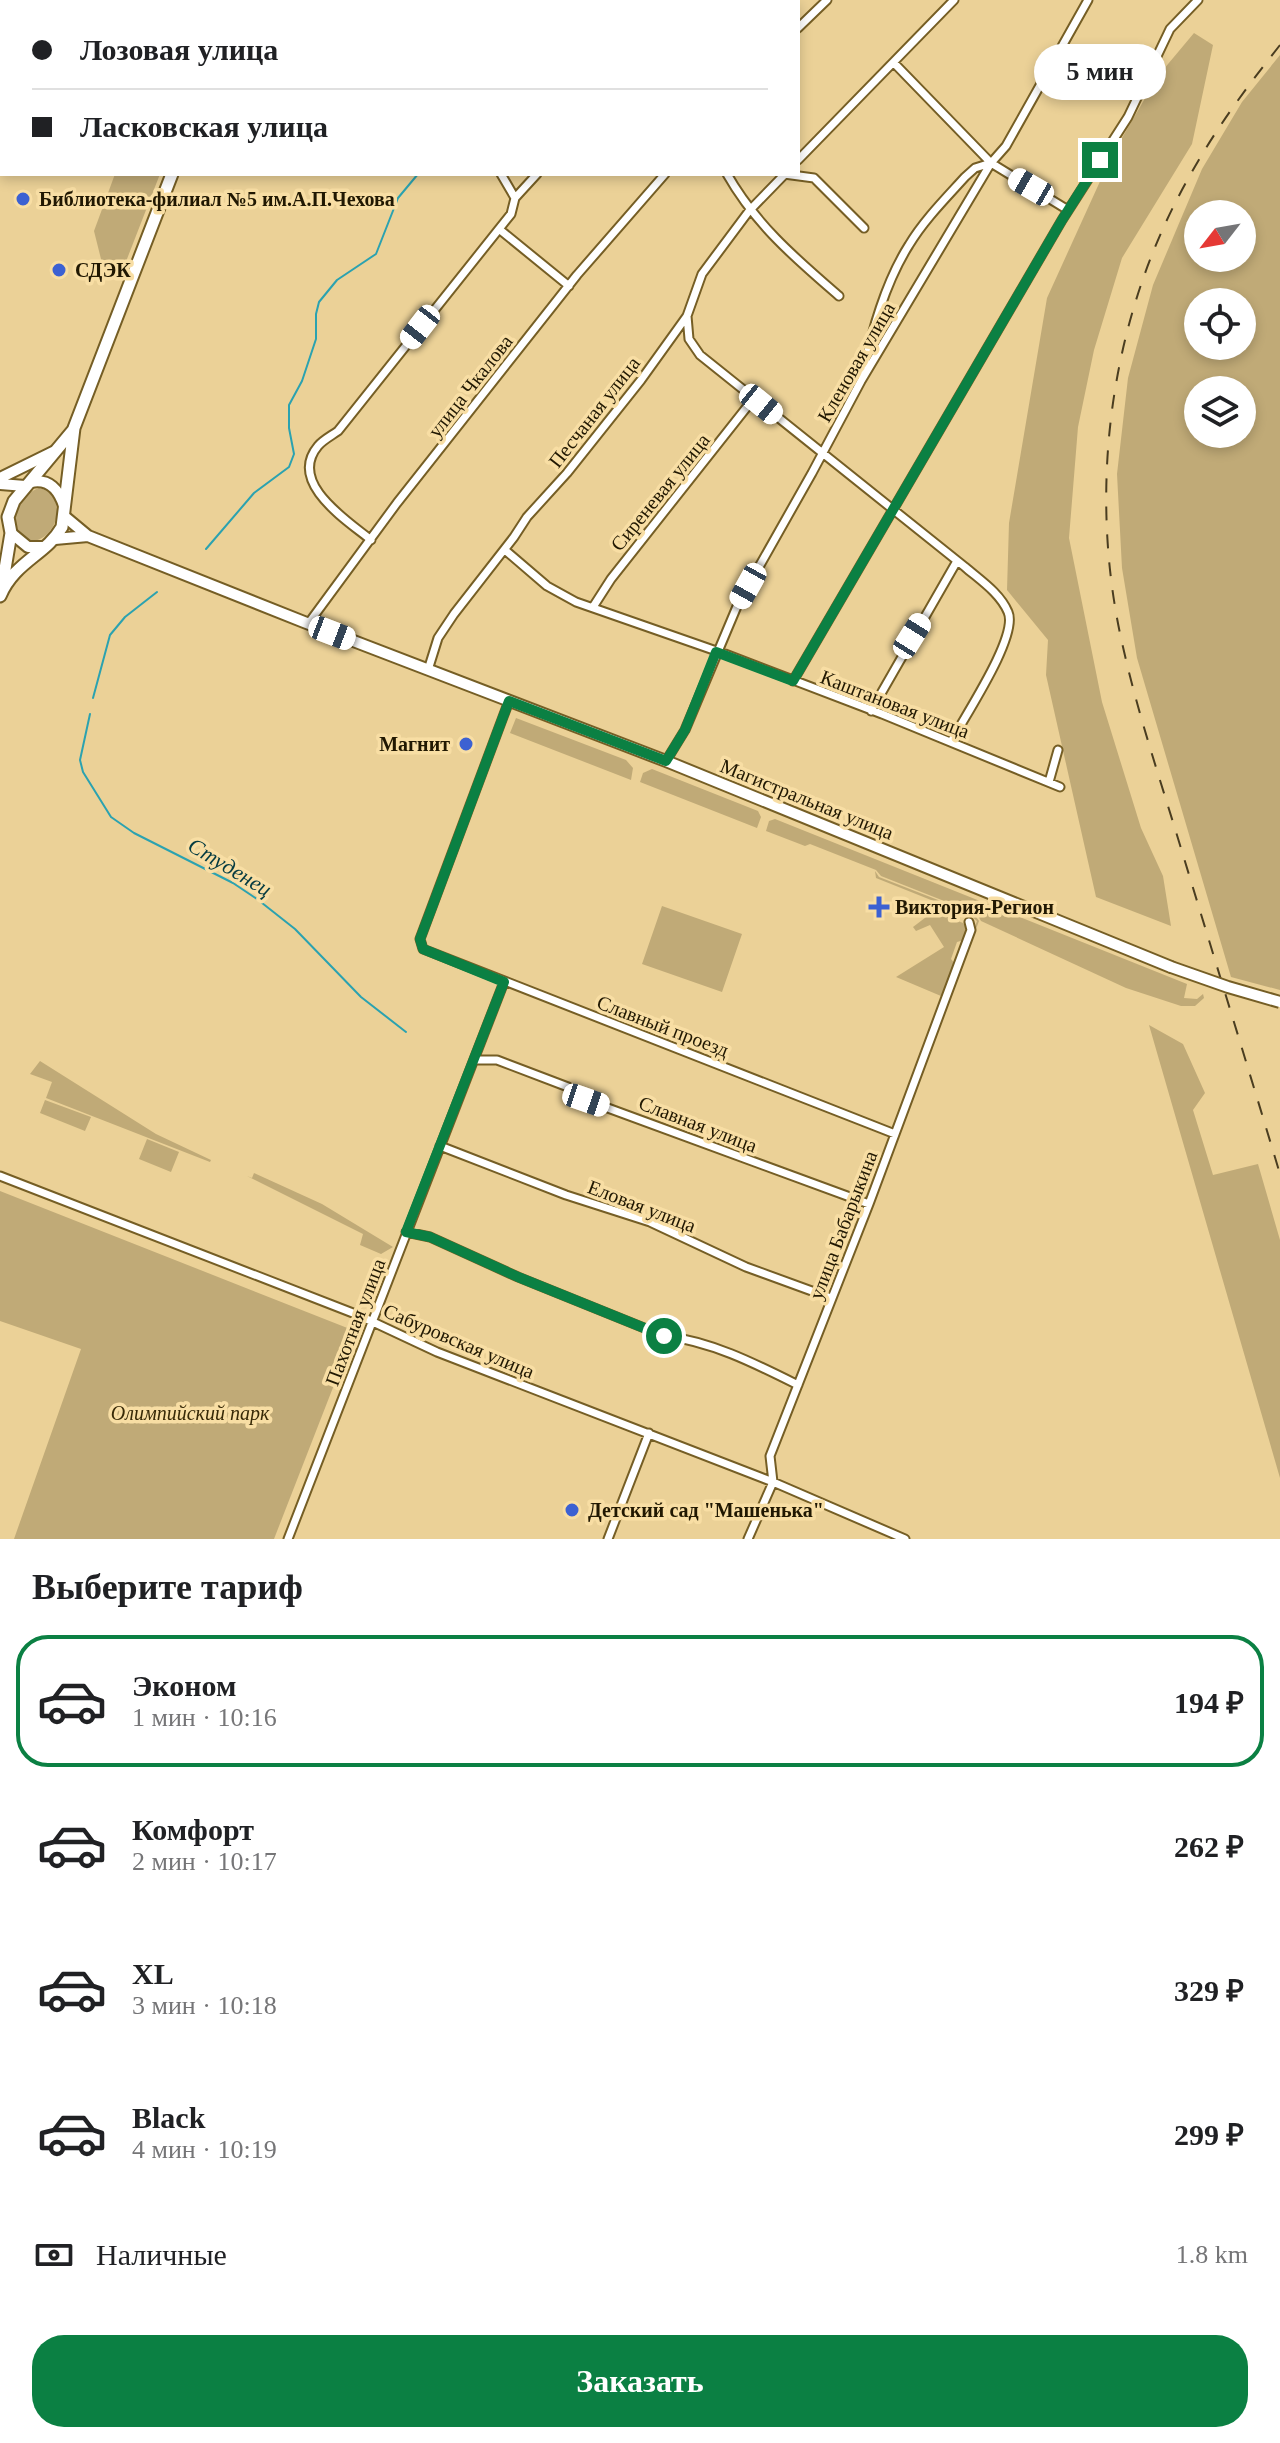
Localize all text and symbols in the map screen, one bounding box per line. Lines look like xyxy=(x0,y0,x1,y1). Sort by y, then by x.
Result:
text: Лозовая улица xyxy=(80,33,278,66)
callout: 5 мин xyxy=(1034,44,1166,100)
text: 5 мин xyxy=(1066,57,1134,86)
text: Ласковская улица xyxy=(80,110,328,143)
route end xyxy=(1082,142,1118,178)
car xyxy=(1004,165,1058,209)
place label: Библиотека-филиал №5 им.А.П.Чехова xyxy=(39,188,395,211)
marker: Библиотека-филиал №5 им.А.П.Чехова xyxy=(14,190,32,208)
north arrow xyxy=(1184,200,1256,272)
map controls xyxy=(1184,200,1256,448)
place label: СДЭК xyxy=(75,259,131,282)
marker: СДЭК xyxy=(50,261,68,279)
button: locate xyxy=(1184,288,1256,360)
street label: Кленовая улица xyxy=(813,298,900,426)
car xyxy=(396,301,444,353)
street label: улица Чкалова xyxy=(423,330,518,442)
street label: Песчаная улица xyxy=(544,352,645,472)
button: layers xyxy=(1184,376,1256,448)
car xyxy=(735,380,787,428)
street label: Сиреневая улица xyxy=(606,429,715,556)
car xyxy=(726,559,770,613)
car xyxy=(889,609,935,663)
car xyxy=(305,613,359,653)
street label: Каштановая улица xyxy=(817,665,973,743)
place label: Магнит xyxy=(379,733,450,755)
marker: Магнит xyxy=(457,735,475,753)
street label: Магистральная улица xyxy=(717,754,897,845)
water label: Студенец xyxy=(184,832,276,902)
place label: Виктория-Регион xyxy=(895,896,1054,919)
marker: Виктория-Регион xyxy=(870,898,888,916)
street label: Славный проезд xyxy=(594,991,732,1062)
car xyxy=(559,1081,613,1119)
street label: Славная улица xyxy=(635,1091,760,1158)
street label: улица Бабарыкина xyxy=(805,1148,882,1303)
street label: Еловая улица xyxy=(585,1175,699,1238)
street label: Пахотная улица xyxy=(321,1255,390,1389)
street label: Сабуровская улица xyxy=(380,1299,538,1384)
route start xyxy=(646,1318,682,1354)
park label: Олимпийский парк xyxy=(111,1402,270,1425)
place label: Детский сад "Машенька" xyxy=(588,1499,824,1522)
marker: Детский сад "Машенька" xyxy=(563,1501,581,1519)
text: Выберите тариф xyxy=(32,1567,303,1607)
icon: car xyxy=(36,1665,108,1737)
text: Эконом xyxy=(132,1669,236,1702)
text: 194 ₽ xyxy=(1174,1686,1244,1719)
text: 1 мин · 10:16 xyxy=(132,1703,277,1732)
icon: car xyxy=(36,1809,108,1881)
text: Комфорт xyxy=(132,1813,254,1846)
text: 262 ₽ xyxy=(1174,1830,1244,1863)
text: 2 мин · 10:17 xyxy=(132,1847,277,1876)
icon: car xyxy=(36,1953,108,2025)
text: XL xyxy=(132,1957,174,1990)
text: 329 ₽ xyxy=(1174,1974,1244,2007)
text: 3 мин · 10:18 xyxy=(132,1991,277,2020)
icon: car xyxy=(36,2097,108,2169)
text: Black xyxy=(132,2101,205,2134)
text: 299 ₽ xyxy=(1174,2118,1244,2151)
text: 4 мин · 10:19 xyxy=(132,2135,277,2164)
icon: cash xyxy=(32,2233,76,2277)
text: Наличные xyxy=(96,2238,227,2271)
text: 1.8 km xyxy=(1176,2240,1248,2269)
button: Заказать xyxy=(32,2335,1248,2427)

